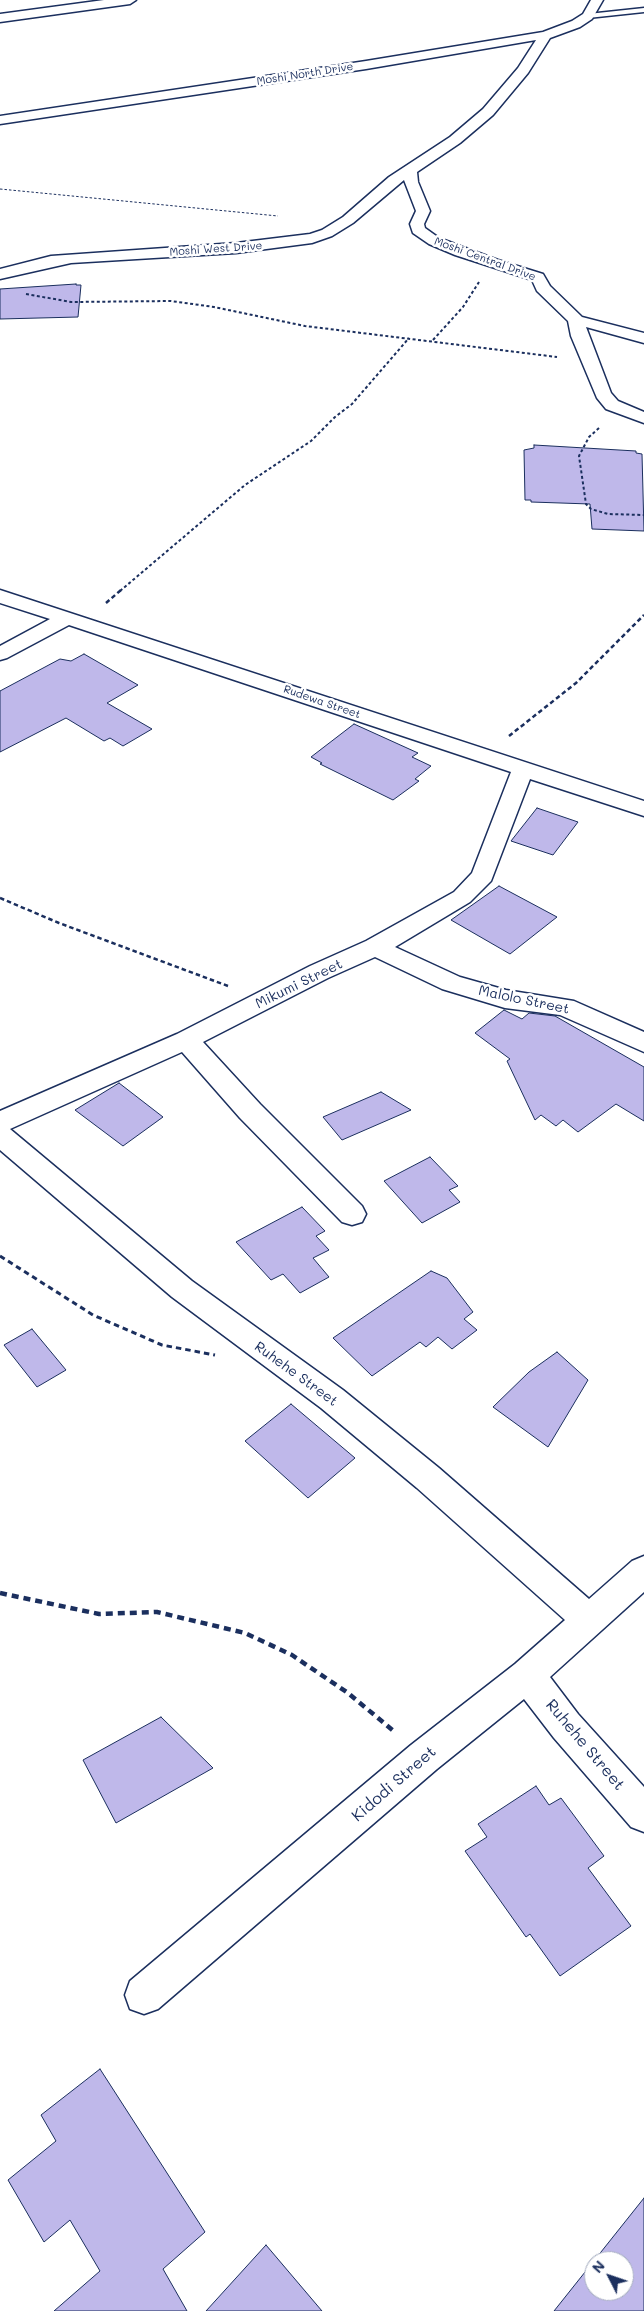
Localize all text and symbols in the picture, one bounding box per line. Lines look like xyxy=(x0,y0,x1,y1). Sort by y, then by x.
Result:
street label: Moshi North Drive xyxy=(256,60,354,88)
street label: Moshi Central Drive xyxy=(432,234,538,284)
street label: Moshi West Drive xyxy=(169,239,263,259)
street label: Rudewa Street xyxy=(282,683,362,721)
street label: Mikumi Street xyxy=(253,956,345,1012)
street label: Malolo Street xyxy=(477,982,571,1018)
street label: Ruhehe Street xyxy=(251,1338,341,1410)
street label: Ruhehe Street xyxy=(541,1696,629,1794)
street label: Kidodi Street xyxy=(348,1742,440,1826)
north arrow xyxy=(584,2251,634,2301)
text: N xyxy=(587,2256,609,2277)

